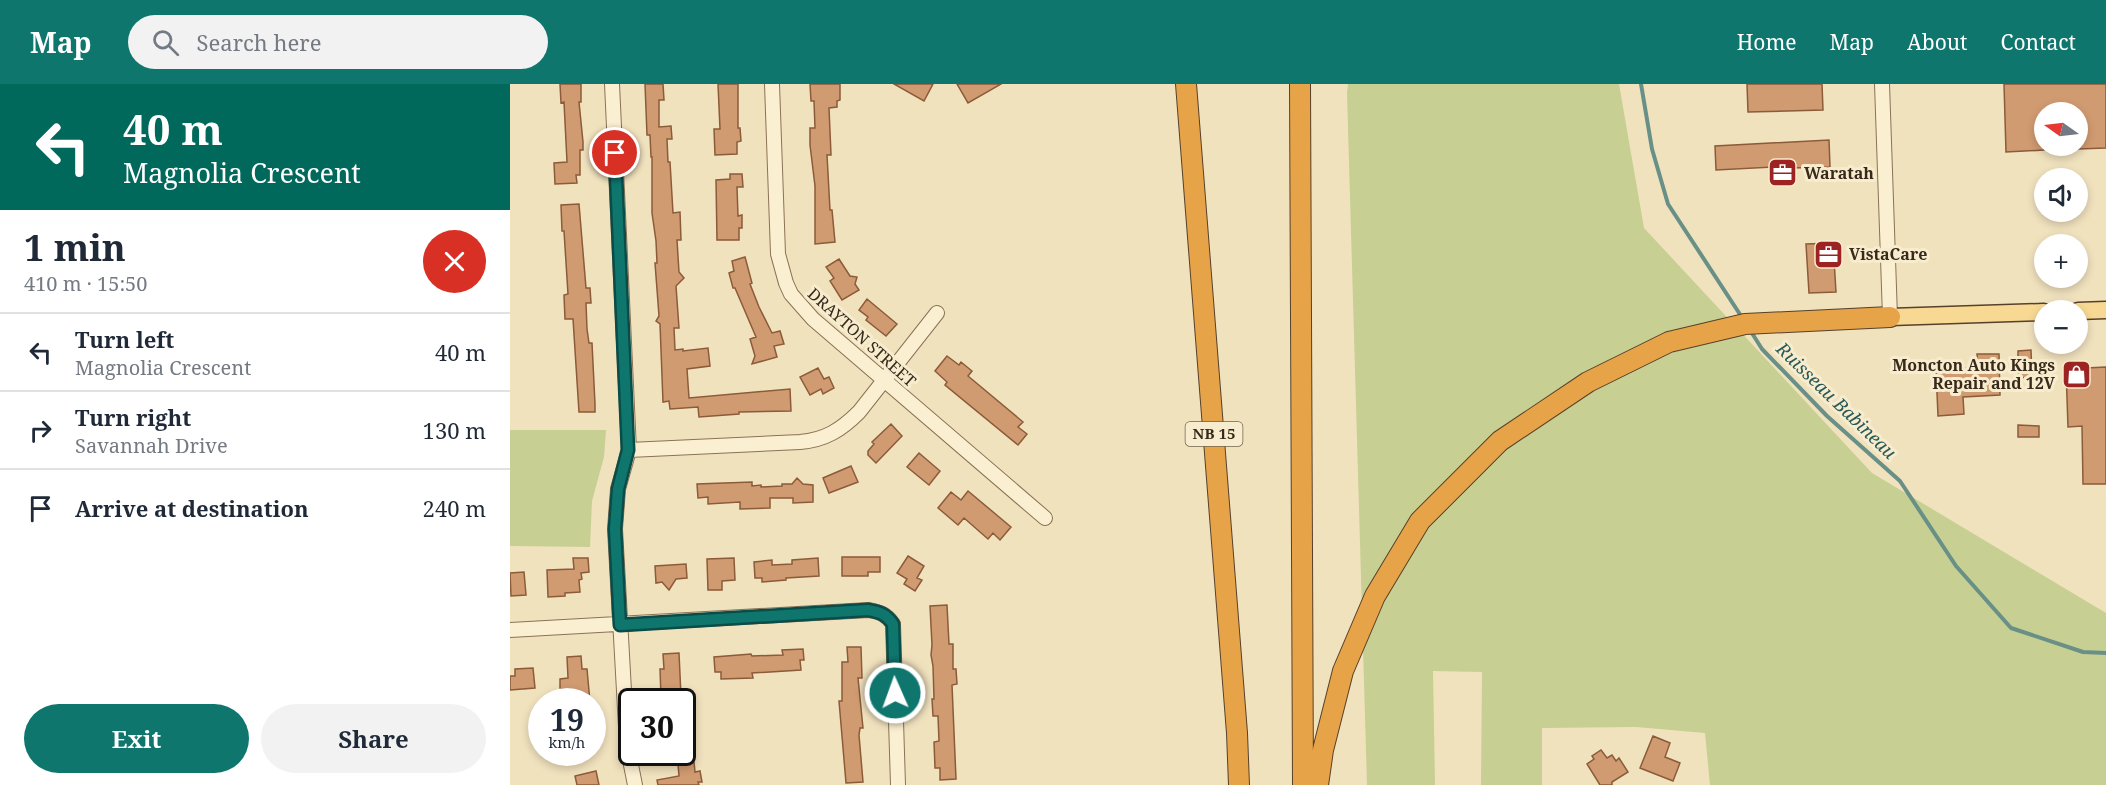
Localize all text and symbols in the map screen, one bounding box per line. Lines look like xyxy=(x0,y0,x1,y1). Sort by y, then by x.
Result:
search box xyxy=(128,15,548,69)
text: Map xyxy=(30,23,92,61)
icon: search xyxy=(149,26,182,59)
text: Search here xyxy=(197,27,321,57)
text: Home xyxy=(1737,28,1797,56)
text: Map xyxy=(1830,28,1874,56)
text: About xyxy=(1907,28,1968,56)
text: Contact xyxy=(2001,28,2076,56)
text: 40 m xyxy=(123,100,223,157)
north arrow xyxy=(2034,102,2088,156)
map controls xyxy=(2034,102,2088,354)
icon: left xyxy=(24,108,102,186)
pin xyxy=(589,127,640,178)
icon: arrive xyxy=(598,136,631,169)
text: Magnolia Crescent xyxy=(123,154,361,191)
office icon: Waratah xyxy=(1767,157,1799,189)
place label: Waratah xyxy=(1804,162,1874,184)
button: sound xyxy=(2034,168,2088,222)
text: 1 min xyxy=(24,223,126,272)
button: close xyxy=(423,230,486,293)
button: + xyxy=(2034,234,2088,288)
office icon: VistaCare xyxy=(1812,238,1844,270)
place label: VistaCare xyxy=(1849,243,1927,265)
text: 410 m · 15:50 xyxy=(24,270,147,297)
street label: DRAYTON STREET xyxy=(803,283,921,392)
button: − xyxy=(2034,300,2088,354)
text: Turn left xyxy=(75,324,174,354)
icon: left xyxy=(24,336,57,369)
water label: Ruisseau Babineau xyxy=(1771,336,1902,464)
text: 40 m xyxy=(435,337,486,367)
text: Magnolia Crescent xyxy=(75,354,251,381)
place label: Moncton Auto Kings Repair and 12V xyxy=(1892,354,2056,394)
shop icon: Moncton Auto Kings Repair and 12V xyxy=(2060,358,2092,390)
text: Turn right xyxy=(75,402,191,432)
icon: right xyxy=(24,414,57,447)
text: 130 m xyxy=(423,415,486,445)
road number: NB 15 xyxy=(1186,422,1242,446)
text: Savannah Drive xyxy=(75,432,228,459)
icon: arrive xyxy=(24,492,57,525)
text: Arrive at destination xyxy=(75,493,309,523)
text: 240 m xyxy=(423,493,486,523)
position arrow xyxy=(863,661,927,725)
speed limit sign: 30 xyxy=(618,688,696,766)
text: 19 xyxy=(550,699,584,740)
button: Exit xyxy=(24,704,249,773)
button: Share xyxy=(261,704,486,773)
text: km/h xyxy=(549,732,585,752)

